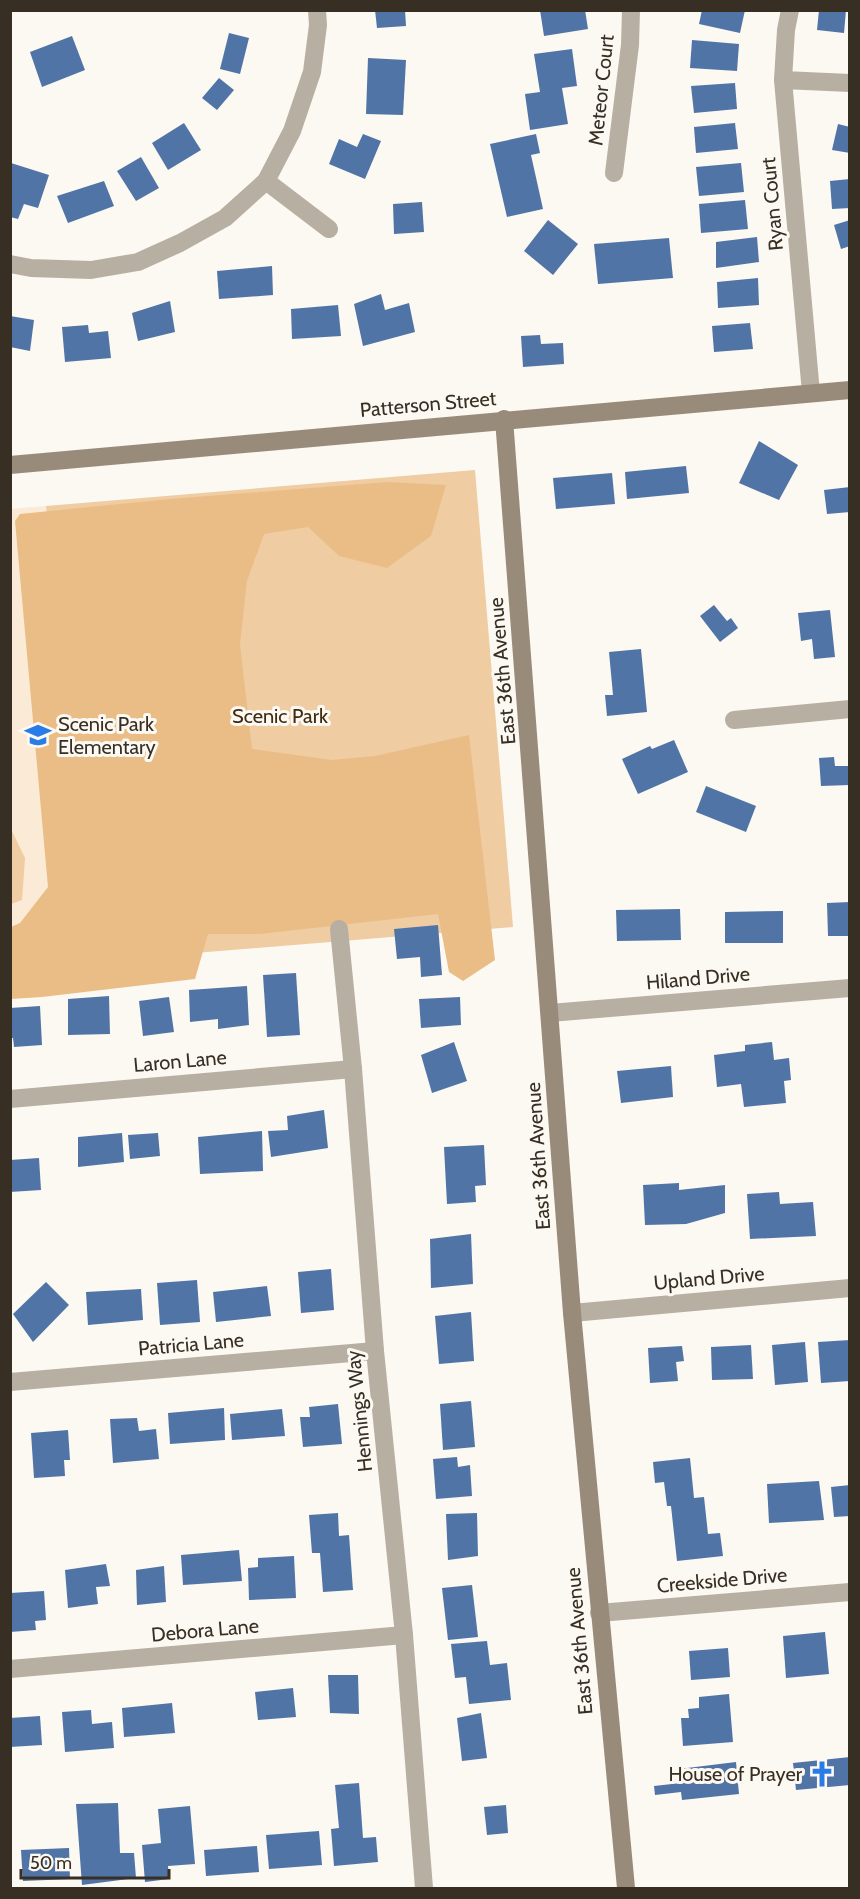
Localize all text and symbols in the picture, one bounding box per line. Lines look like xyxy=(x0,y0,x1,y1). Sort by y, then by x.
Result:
street label: Meteor Court xyxy=(583,33,619,147)
street label: Ryan Court xyxy=(756,156,788,252)
street label: Patterson Street xyxy=(359,386,497,422)
street label: East 36th Avenue xyxy=(484,596,520,746)
park label: Scenic Park xyxy=(232,704,328,728)
place label: Scenic Park Elementary xyxy=(58,712,156,759)
school or university icon: Scenic Park Elementary xyxy=(23,720,53,750)
street label: Hiland Drive xyxy=(645,962,751,994)
street label: Laron Lane xyxy=(132,1045,228,1077)
street label: East 36th Avenue xyxy=(521,1081,555,1231)
street label: Upland Drive xyxy=(653,1261,765,1295)
street label: Patricia Lane xyxy=(137,1327,245,1361)
street label: Hennings Way xyxy=(341,1349,377,1473)
street label: Creekside Drive xyxy=(656,1562,788,1598)
street label: East 36th Avenue xyxy=(561,1566,597,1716)
street label: Debora Lane xyxy=(150,1613,260,1647)
church icon: House of Prayer xyxy=(807,1759,837,1789)
place label: House of Prayer xyxy=(669,1762,803,1786)
scale bar xyxy=(21,1842,170,1880)
text: 50 m xyxy=(30,1852,72,1874)

